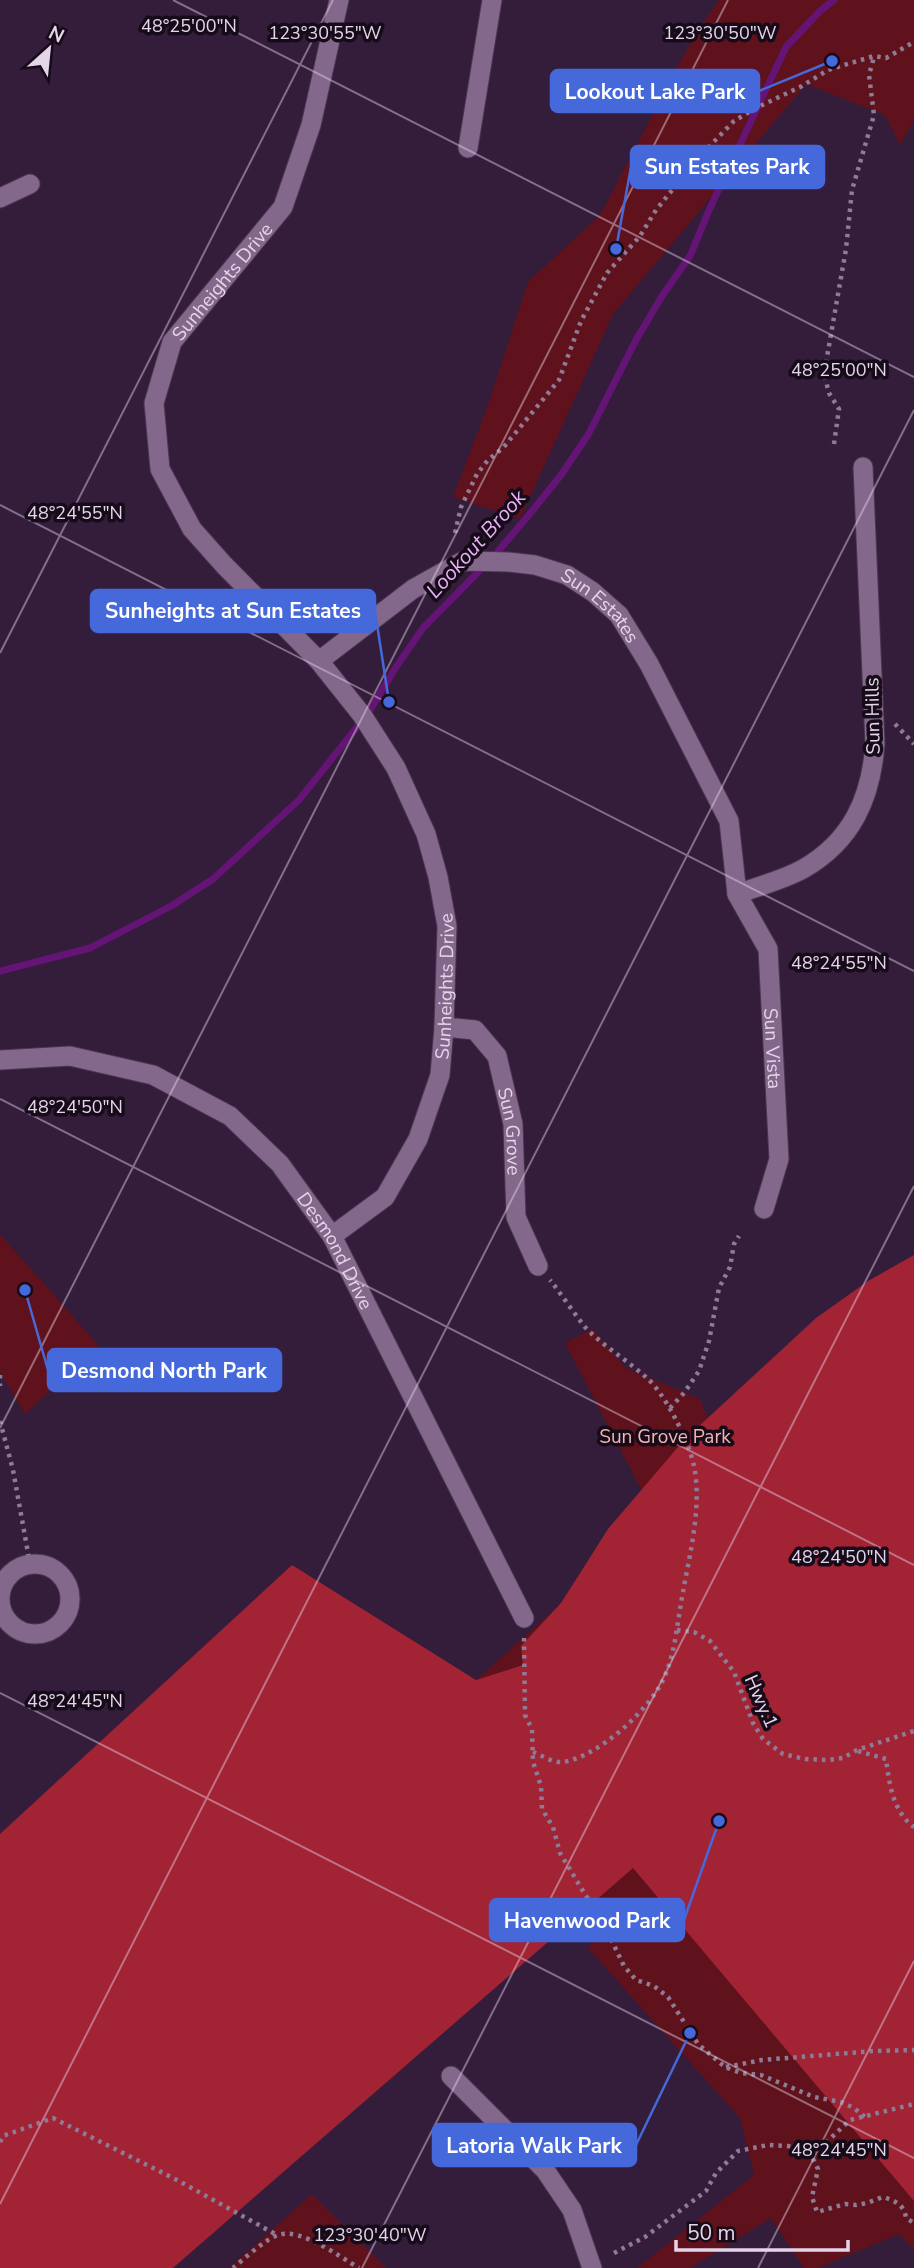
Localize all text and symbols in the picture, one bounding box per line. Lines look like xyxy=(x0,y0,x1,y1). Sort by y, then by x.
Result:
north arrow xyxy=(14,14,84,84)
text: 48°25'00"N xyxy=(141,14,237,38)
text: N xyxy=(44,20,69,50)
text: 123°30'55"W xyxy=(268,21,382,45)
text: 123°30'50"W xyxy=(663,21,777,45)
callout: Lookout Lake Park xyxy=(551,70,759,112)
text: Lookout Lake Park xyxy=(565,78,746,106)
callout: Sun Estates Park xyxy=(631,146,824,188)
text: Sun Estates Park xyxy=(645,153,810,181)
street label: Sunheights Drive xyxy=(166,217,279,347)
text: 48°25'00"N xyxy=(791,358,887,382)
water label: Lookout Brook xyxy=(420,484,532,604)
text: 48°24'55"N xyxy=(27,501,123,525)
street label: Sun Estates xyxy=(555,562,645,648)
callout: Sunheights at Sun Estates xyxy=(91,590,375,632)
text: Sunheights at Sun Estates xyxy=(105,597,361,625)
street label: Sun Hills xyxy=(859,677,887,755)
street label: Sunheights Drive xyxy=(429,911,461,1061)
text: 48°24'55"N xyxy=(791,951,887,975)
street label: Sun Vista xyxy=(757,1007,787,1090)
street label: Sun Grove xyxy=(491,1085,527,1176)
text: 48°24'50"N xyxy=(27,1095,123,1119)
street label: Desmond Drive xyxy=(290,1187,379,1314)
callout: Desmond North Park xyxy=(48,1349,281,1391)
text: Desmond North Park xyxy=(61,1357,268,1385)
park label: Sun Grove Park xyxy=(599,1424,731,1450)
text: 48°24'50"N xyxy=(791,1545,887,1569)
street label: Hwy.1 xyxy=(738,1671,784,1732)
text: 48°24'45"N xyxy=(27,1689,123,1713)
callout: Havenwood Park xyxy=(490,1899,684,1941)
text: Havenwood Park xyxy=(504,1907,671,1935)
callout: Latoria Walk Park xyxy=(433,2124,636,2166)
text: Latoria Walk Park xyxy=(446,2132,622,2160)
text: 48°24'45"N xyxy=(791,2138,887,2162)
scale bar xyxy=(676,2208,848,2252)
text: 50 m xyxy=(687,2219,736,2247)
text: 123°30'40"W xyxy=(313,2223,427,2247)

